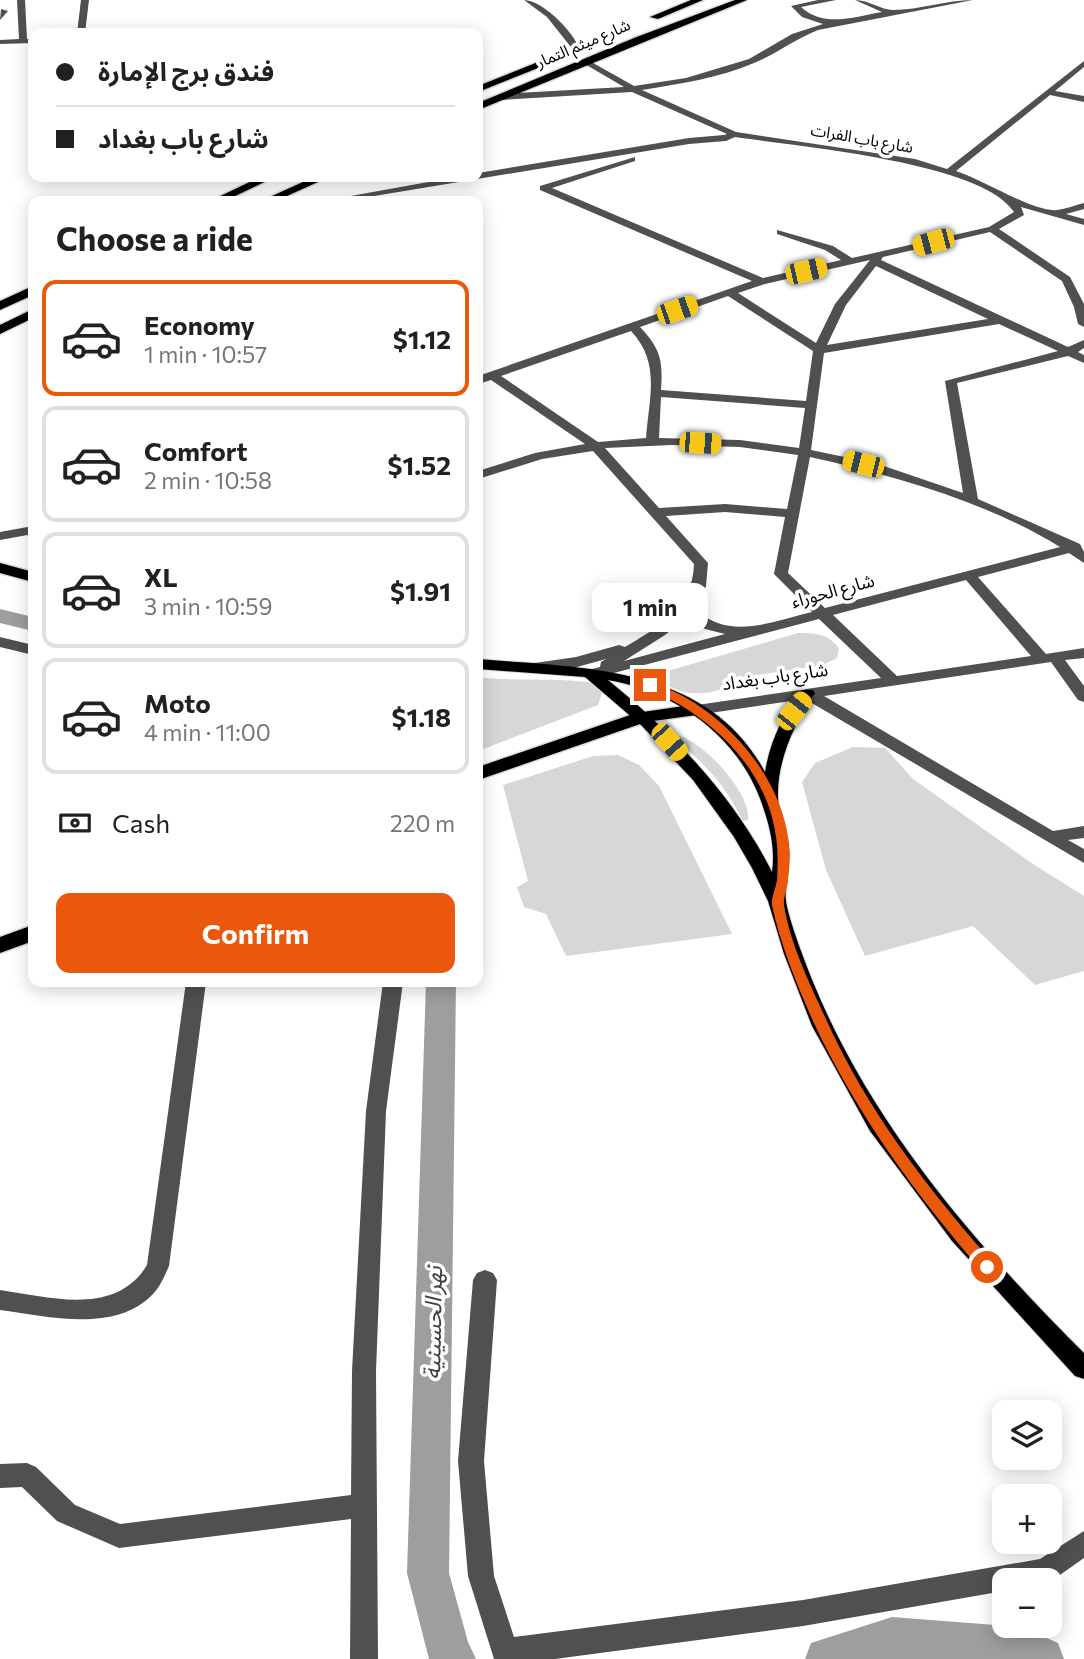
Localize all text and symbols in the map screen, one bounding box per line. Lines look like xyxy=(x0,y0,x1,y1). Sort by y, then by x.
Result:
street label: شارع ميثم التمار xyxy=(532,14,634,75)
text: فندق برج الإمارة xyxy=(98,55,274,86)
street label: شارع باب الفرات xyxy=(809,119,915,160)
text: شارع باب بغداد xyxy=(98,122,269,153)
text: Choose a ride xyxy=(56,218,253,258)
car xyxy=(910,226,957,258)
car xyxy=(784,256,829,286)
car xyxy=(654,293,701,327)
icon: car xyxy=(60,307,123,370)
text: Economy xyxy=(144,309,255,340)
text: $1.12 xyxy=(393,323,451,354)
text: 1 min · 10:57 xyxy=(144,340,267,368)
car xyxy=(679,431,722,455)
icon: car xyxy=(60,433,123,496)
text: Comfort xyxy=(144,435,247,466)
text: $1.52 xyxy=(387,449,451,480)
car xyxy=(841,449,886,479)
text: 2 min · 10:58 xyxy=(144,466,272,494)
icon: car xyxy=(60,559,123,622)
text: XL xyxy=(144,561,178,592)
street label: شارع الحوراء xyxy=(789,568,878,616)
text: $1.91 xyxy=(390,575,451,606)
callout: 1 min xyxy=(592,584,708,632)
text: 3 min · 10:59 xyxy=(144,592,272,620)
text: 1 min xyxy=(623,593,677,621)
street label: شارع باب بغداد xyxy=(721,658,830,698)
route end xyxy=(634,669,666,701)
icon: car xyxy=(60,685,123,748)
text: Moto xyxy=(144,687,211,718)
car xyxy=(773,688,816,734)
text: $1.18 xyxy=(391,701,451,732)
text: 4 min · 11:00 xyxy=(144,718,271,746)
car xyxy=(648,719,691,765)
icon: cash xyxy=(56,804,94,842)
text: Cash xyxy=(112,807,170,838)
text: 220 m xyxy=(390,809,455,837)
button: Confirm xyxy=(56,893,455,973)
route start xyxy=(971,1251,1003,1283)
water label: نهر الحسينية xyxy=(417,1264,448,1380)
map controls xyxy=(992,1400,1062,1638)
button: layers xyxy=(992,1400,1062,1470)
button: + xyxy=(992,1484,1062,1554)
button: − xyxy=(992,1568,1062,1638)

